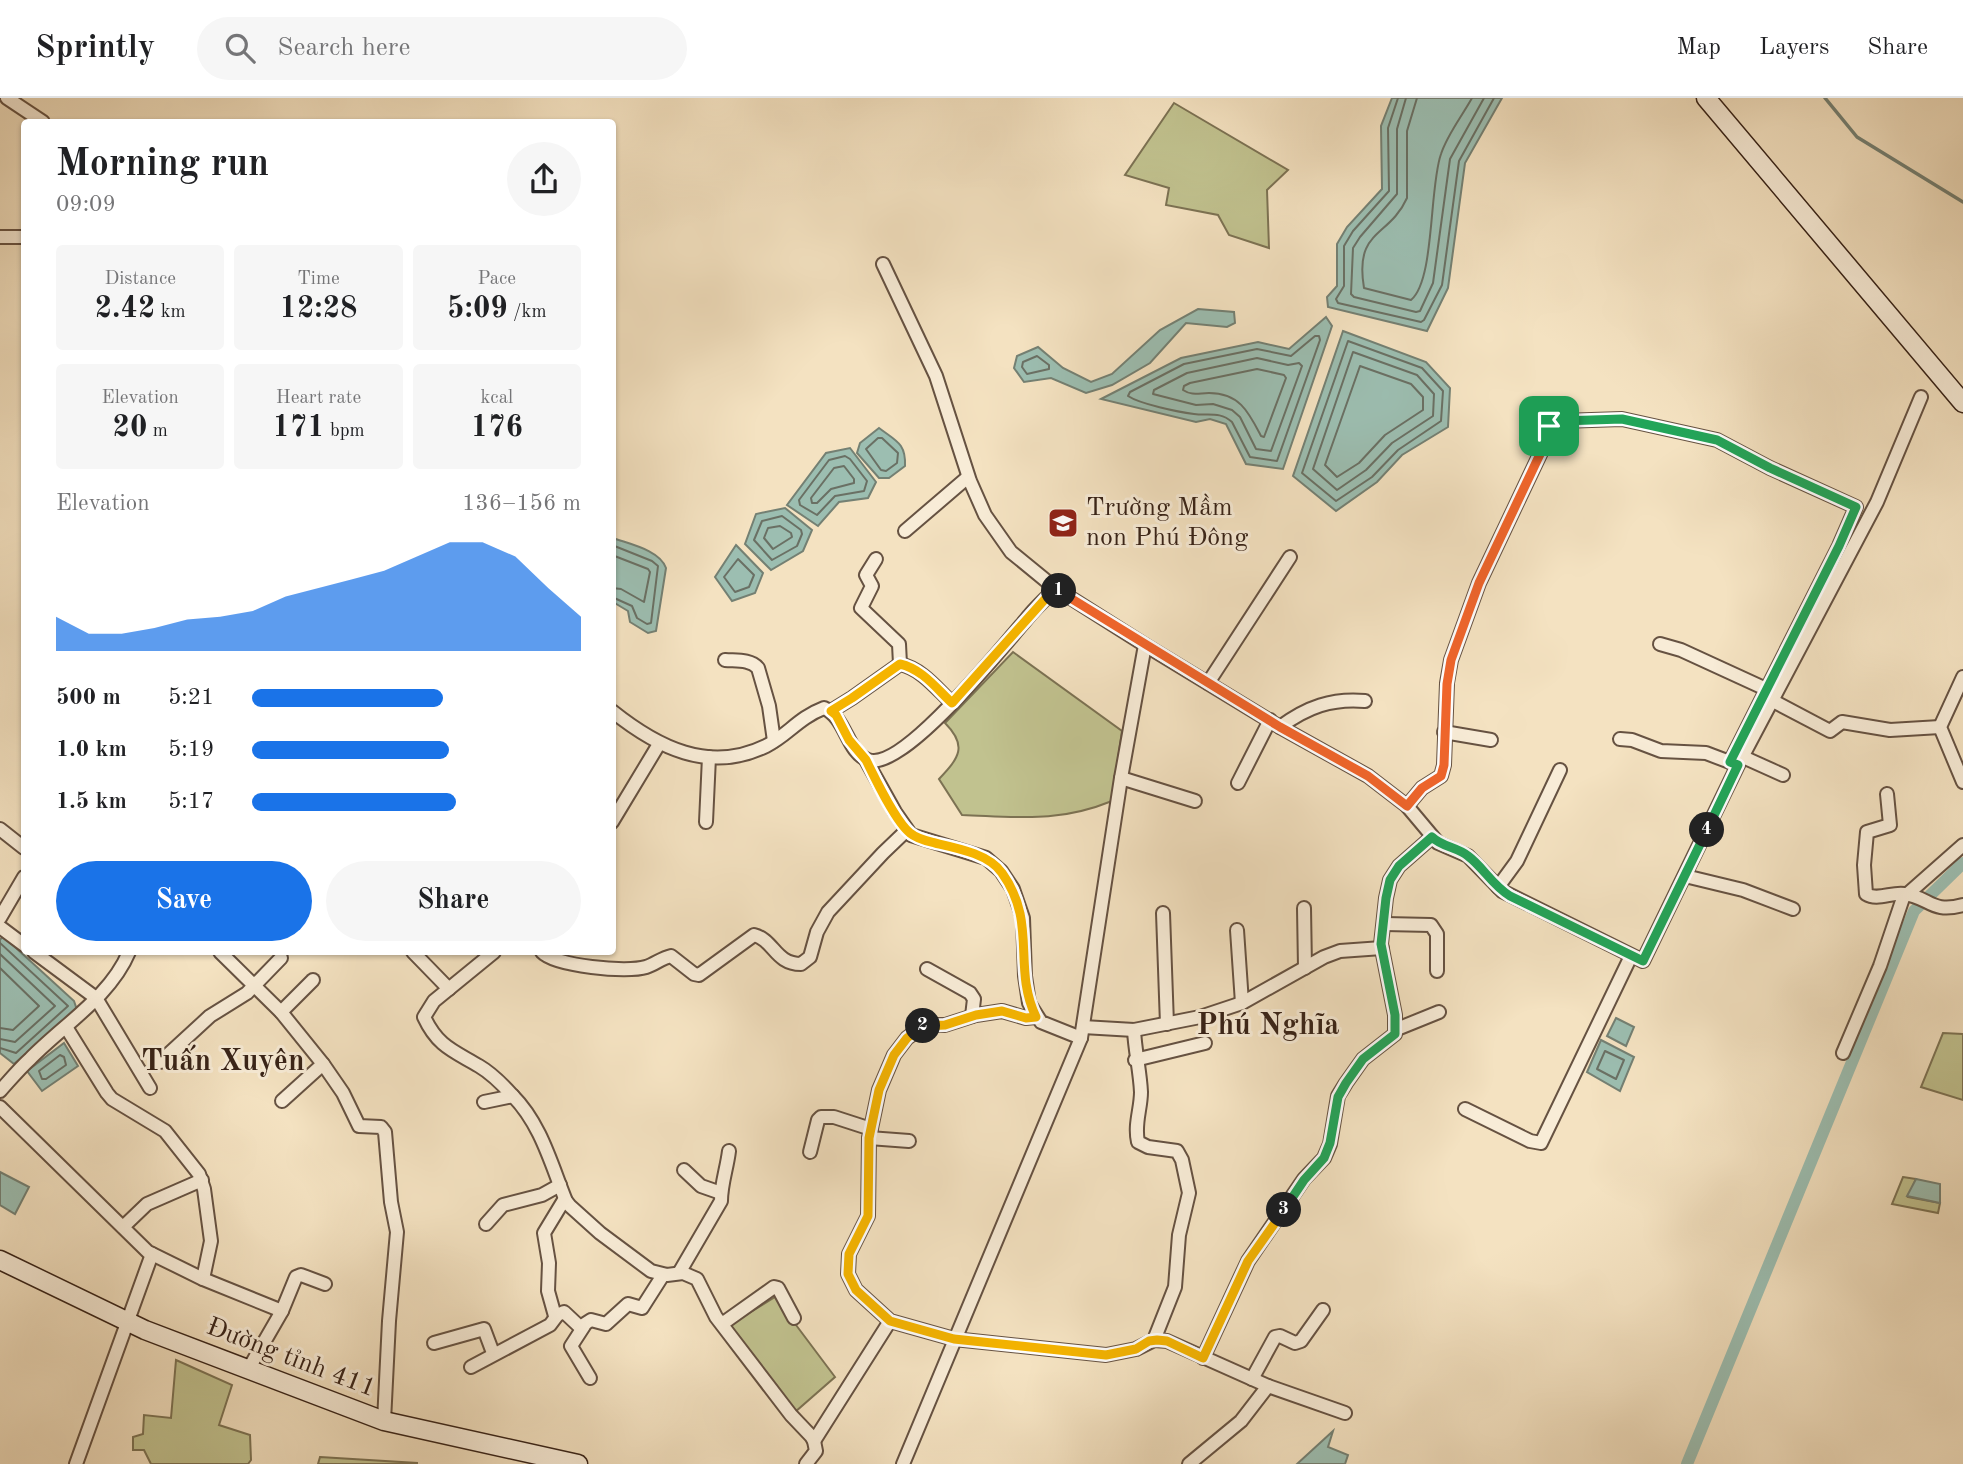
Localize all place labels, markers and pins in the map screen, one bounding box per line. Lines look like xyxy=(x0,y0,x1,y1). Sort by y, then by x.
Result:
pin xyxy=(1519,396,1579,456)
place label: Trường Mầm non Phú Đông xyxy=(1086,493,1248,551)
school or university icon: Trường Mầm non Phú Đông xyxy=(1046,506,1080,540)
pin: 1 xyxy=(1042,574,1076,608)
pin: 4 xyxy=(1690,812,1724,848)
pin: 2 xyxy=(906,1009,940,1044)
pin: 3 xyxy=(1266,1192,1302,1228)

